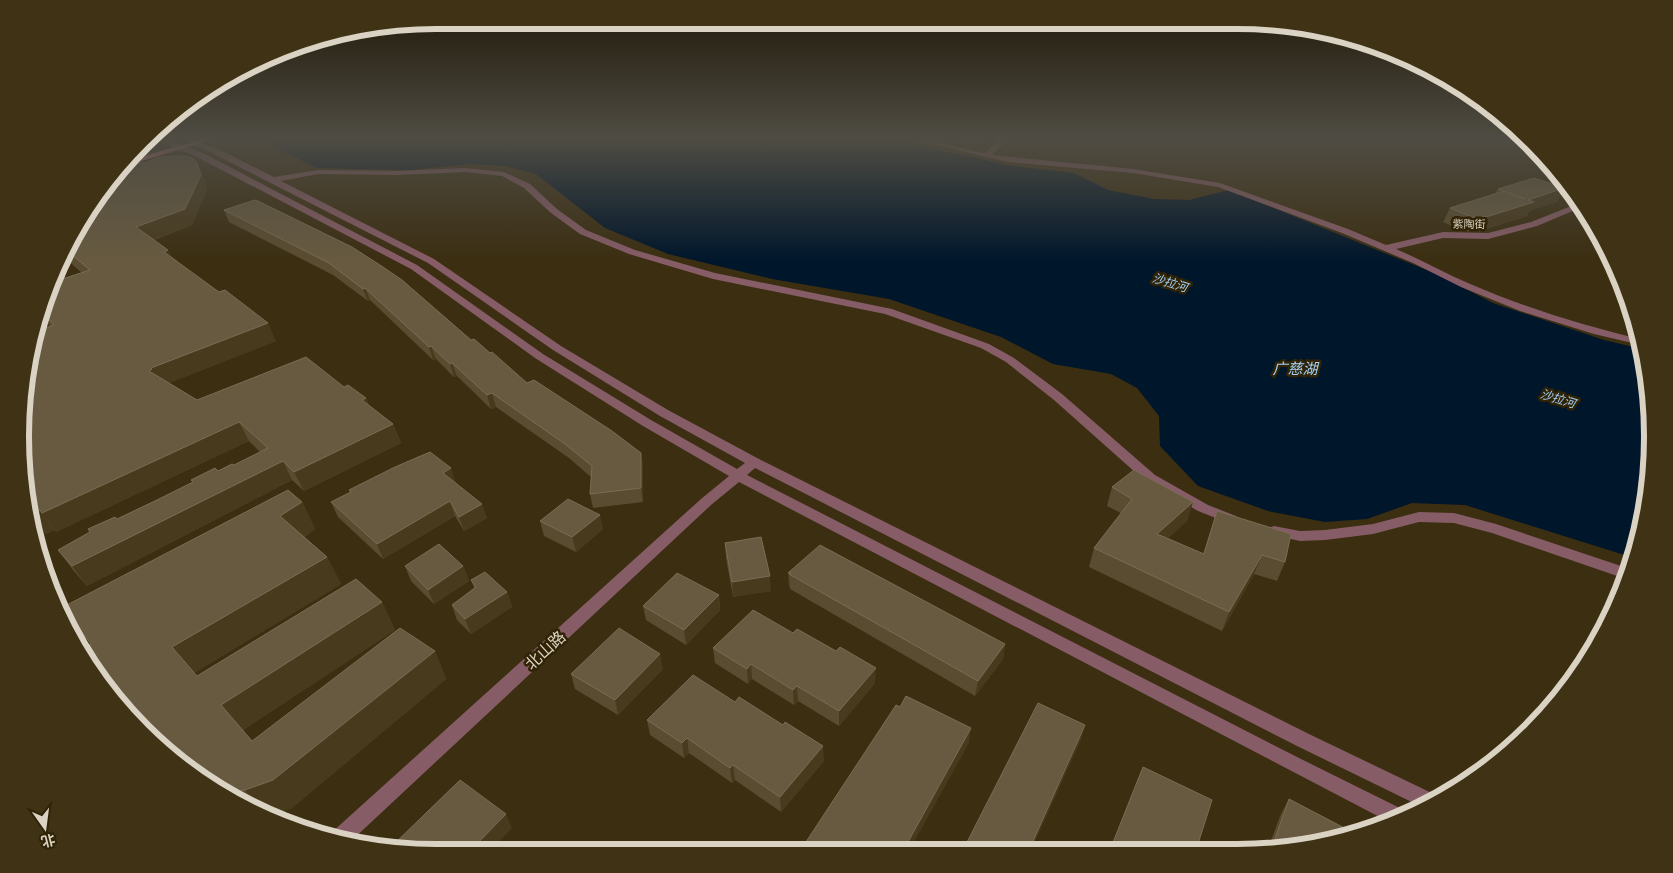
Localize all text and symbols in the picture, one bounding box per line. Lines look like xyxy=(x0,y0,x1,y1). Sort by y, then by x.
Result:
street label: 紫陶街 xyxy=(1452,218,1486,231)
water label: 沙拉河 xyxy=(1151,271,1191,296)
water label: 广慈湖 xyxy=(1272,360,1319,378)
water label: 沙拉河 xyxy=(1539,387,1579,412)
street label: 北山路 xyxy=(521,627,569,674)
north arrow xyxy=(20,803,70,853)
text: 北 xyxy=(39,830,57,850)

